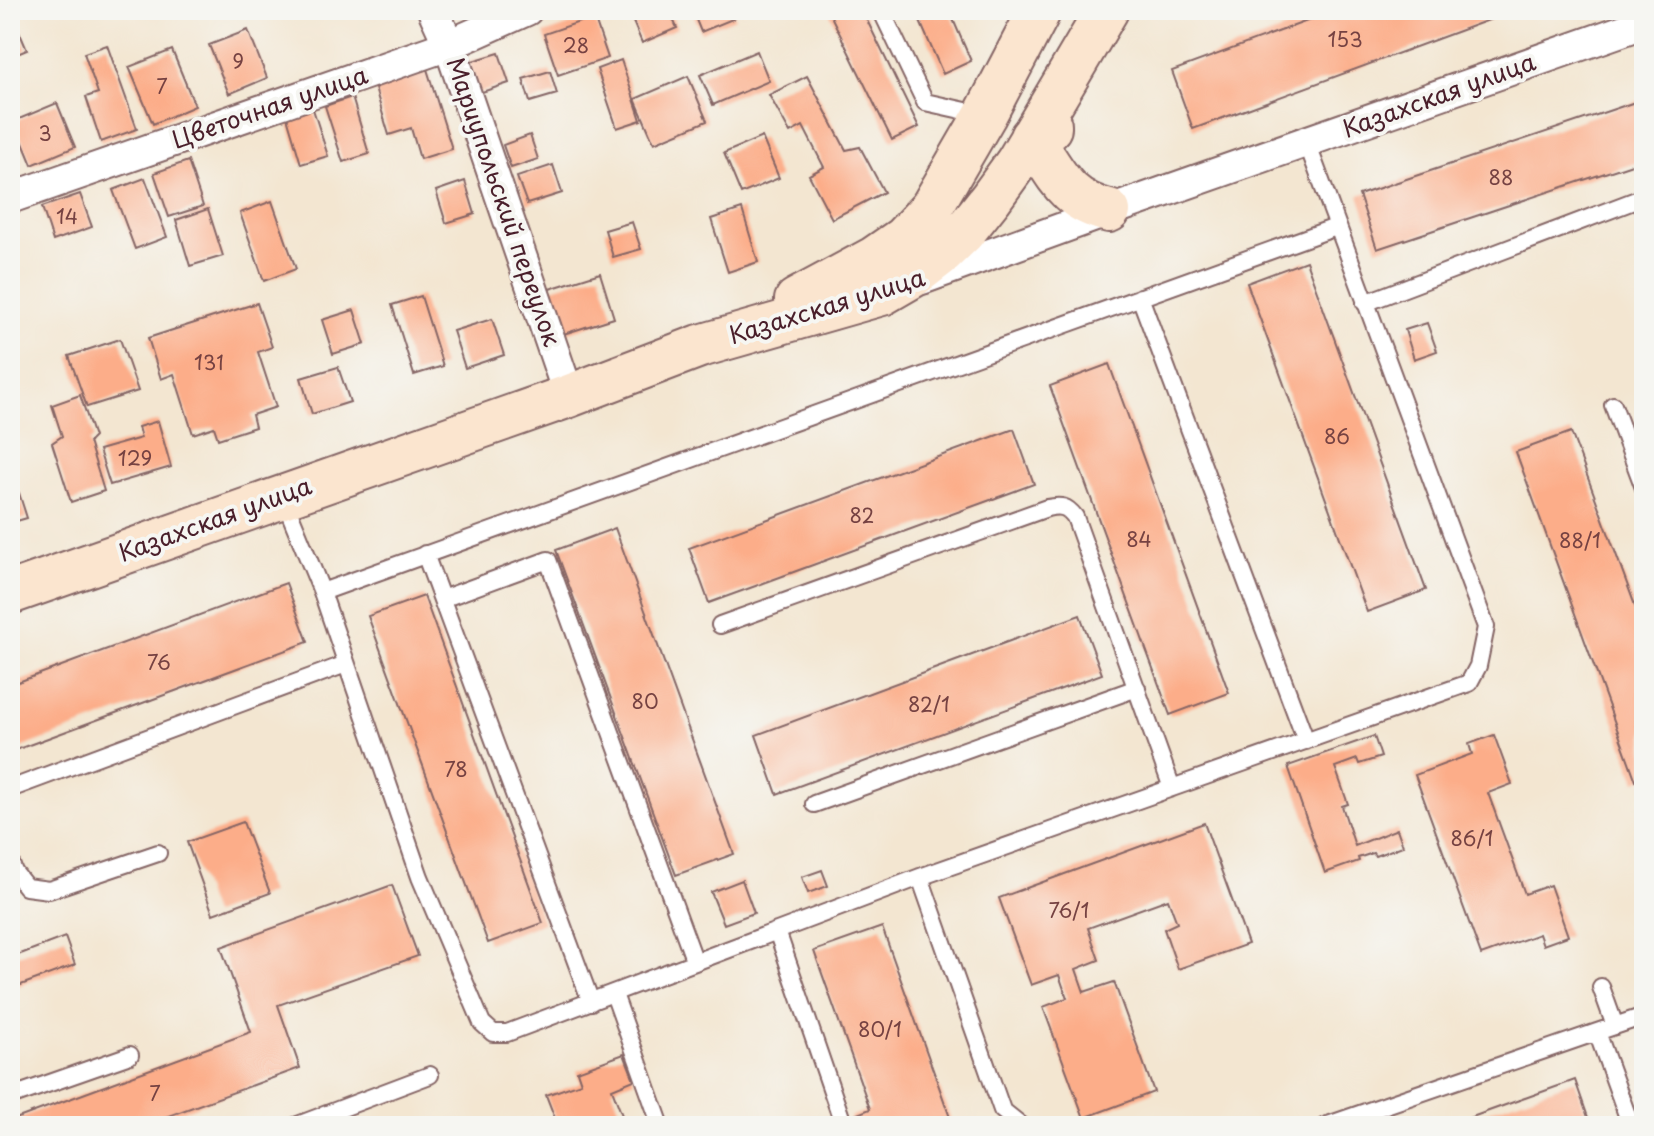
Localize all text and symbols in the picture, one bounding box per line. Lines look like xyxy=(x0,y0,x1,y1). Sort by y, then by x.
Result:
house number: 153 xyxy=(1327,24,1363,54)
house number: 28 xyxy=(563,30,589,60)
street label: Казахская улица xyxy=(1337,42,1540,146)
house number: 9 xyxy=(232,46,244,76)
street label: Мариупольский переулок xyxy=(439,52,572,351)
street label: Цветочная улица xyxy=(167,56,372,157)
house number: 7 xyxy=(156,71,168,101)
house number: 3 xyxy=(38,118,52,148)
house number: 88 xyxy=(1489,162,1513,192)
house number: 14 xyxy=(56,201,78,231)
street label: Казахская улица xyxy=(724,258,929,352)
house number: 131 xyxy=(194,347,224,377)
house number: 86 xyxy=(1324,421,1350,451)
house number: 129 xyxy=(118,443,152,473)
street label: Казахская улица xyxy=(113,466,316,570)
house number: 82 xyxy=(850,500,874,530)
house number: 84 xyxy=(1126,524,1152,554)
house number: 88/1 xyxy=(1559,525,1601,555)
house number: 76 xyxy=(147,647,171,677)
house number: 80 xyxy=(631,686,659,716)
house number: 82/1 xyxy=(908,689,950,719)
house number: 78 xyxy=(444,754,468,784)
house number: 86/1 xyxy=(1450,823,1494,853)
house number: 76/1 xyxy=(1049,895,1089,925)
house number: 80/1 xyxy=(858,1014,902,1044)
house number: 7 xyxy=(149,1078,161,1108)

